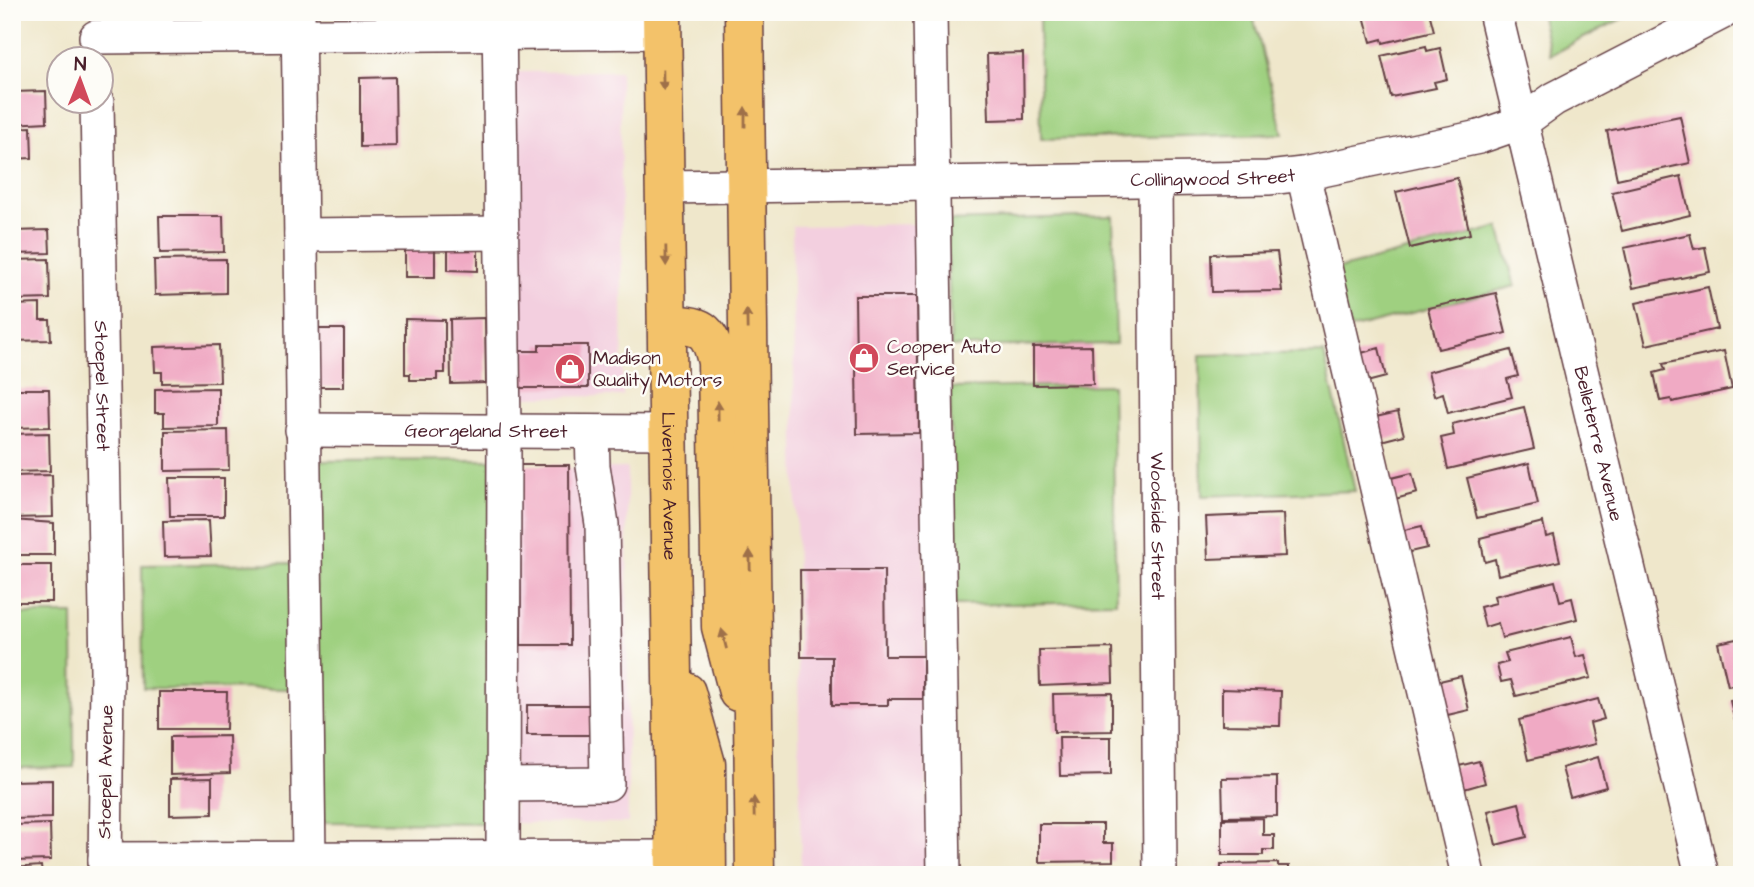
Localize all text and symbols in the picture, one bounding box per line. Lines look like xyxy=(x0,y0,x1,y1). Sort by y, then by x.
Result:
north arrow xyxy=(46,46,116,116)
text: N xyxy=(74,51,87,78)
one-way arrow xyxy=(658,70,669,92)
one-way arrow xyxy=(739,106,751,128)
street label: Collingwood Street xyxy=(1130,161,1297,194)
one-way arrow xyxy=(661,245,672,267)
one-way arrow xyxy=(741,307,752,329)
street label: Stoepel Street xyxy=(87,320,117,452)
place label: Cooper Auto Service xyxy=(887,334,1001,383)
shop icon: Cooper Auto Service xyxy=(847,341,881,375)
place label: Madison Quality Motors xyxy=(593,345,722,395)
shop icon: Madison Quality Motors xyxy=(553,352,587,386)
street label: Belleterre Avenue xyxy=(1567,363,1630,524)
one-way arrow xyxy=(712,400,724,422)
street label: Livernois Avenue xyxy=(655,411,684,560)
street label: Georgeland Street xyxy=(404,417,568,445)
street label: Woodside Street xyxy=(1143,452,1172,600)
one-way arrow xyxy=(745,549,756,571)
one-way arrow xyxy=(718,627,729,649)
street label: Stoepel Avenue xyxy=(91,705,121,839)
one-way arrow xyxy=(748,795,760,817)

